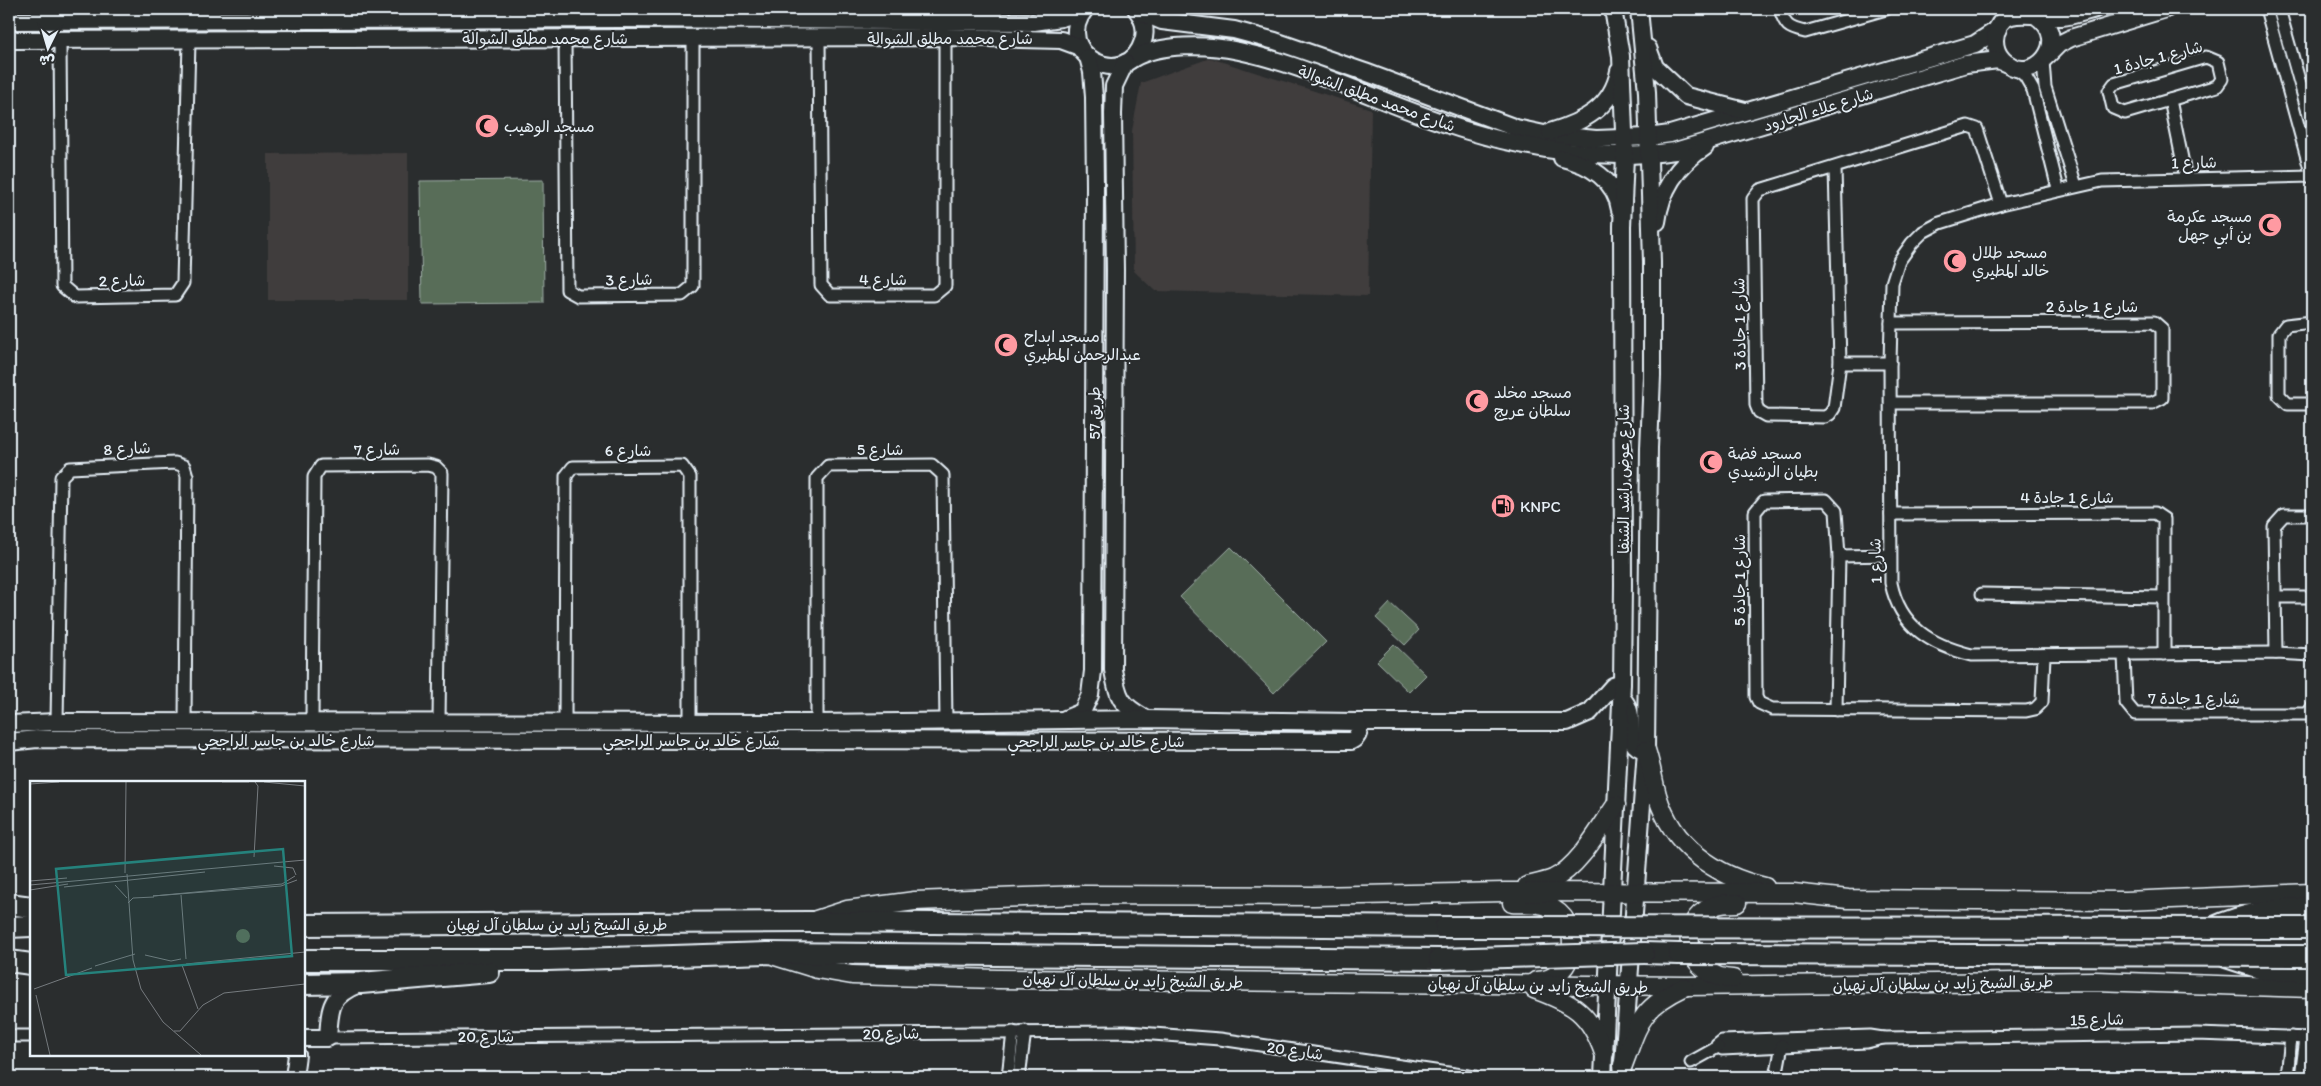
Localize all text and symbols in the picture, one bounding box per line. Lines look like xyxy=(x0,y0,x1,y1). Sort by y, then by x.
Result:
north arrow xyxy=(22,22,72,72)
street label: شارع محمد مطلق الشوالة xyxy=(462,29,628,50)
street label: شارع محمد مطلق الشوالة xyxy=(867,29,1033,50)
street label: شارع 1 جادة 1 xyxy=(2112,36,2205,80)
text: ش xyxy=(38,51,55,70)
street label: شارع محمد مطلق الشوالة xyxy=(1295,61,1458,138)
street label: شارع علاء الجارود xyxy=(1761,84,1876,137)
mosque icon: مسجد الوهيب xyxy=(474,113,500,139)
place label: مسجد الوهيب xyxy=(504,117,594,137)
street label: شارع 1 xyxy=(2171,153,2217,174)
place label: مسجد عكرمة بن أبي جهل xyxy=(2167,207,2252,249)
mosque icon: مسجد عكرمة بن أبي جهل xyxy=(2257,212,2283,238)
place label: مسجد طلال خالد المطيري xyxy=(1972,243,2049,282)
mosque icon: مسجد طلال خالد المطيري xyxy=(1942,248,1968,274)
street label: شارع 3 xyxy=(605,270,653,291)
street label: شارع 4 xyxy=(859,270,907,291)
street label: شارع 2 xyxy=(99,271,146,292)
street label: شارع 1 جادة 3 xyxy=(1729,277,1752,371)
street label: شارع 1 جادة 2 xyxy=(2046,297,2138,318)
place label: مسجد ابداح عبدالرحمن المطيري xyxy=(1024,327,1141,366)
mosque icon: مسجد ابداح عبدالرحمن المطيري xyxy=(993,332,1019,358)
place label: مسجد مخلد سلطان عريج xyxy=(1494,383,1572,421)
street label: طريق 57 xyxy=(1085,386,1104,440)
mosque icon: مسجد مخلد سلطان عريج xyxy=(1464,388,1490,414)
street label: شارع عوض راشد الشنفا xyxy=(1614,404,1635,554)
street label: شارع 8 xyxy=(103,438,151,461)
street label: شارع 7 xyxy=(354,440,400,461)
street label: شارع 5 xyxy=(857,440,903,461)
street label: شارع 6 xyxy=(605,441,651,462)
place label: مسجد فضة بطيان الرشيدي xyxy=(1728,444,1818,483)
mosque icon: مسجد فضة بطيان الرشيدي xyxy=(1698,449,1724,475)
street label: شارع 1 جادة 4 xyxy=(2020,488,2114,509)
fuel station icon: KNPC xyxy=(1490,493,1516,519)
place label: KNPC xyxy=(1520,497,1561,516)
street label: شارع 1 جادة 5 xyxy=(1730,534,1751,626)
street label: شارع 1 xyxy=(1865,538,1888,584)
street label: شارع 1 جادة 7 xyxy=(2148,689,2240,710)
street label: شارع خالد بن جاسر الراجحي xyxy=(197,731,375,755)
street label: شارع خالد بن جاسر الراجحي xyxy=(602,731,780,755)
street label: شارع خالد بن جاسر الراجحي xyxy=(1007,732,1185,756)
inset map xyxy=(30,781,305,1056)
street label: طريق الشيخ زايد بن سلطان آل نهيان xyxy=(447,915,667,935)
street label: طريق الشيخ زايد بن سلطان آل نهيان xyxy=(1022,969,1244,993)
street label: طريق الشيخ زايد بن سلطان آل نهيان xyxy=(1832,972,2054,996)
street label: طريق الشيخ زايد بن سلطان آل نهيان xyxy=(1427,974,1649,998)
street label: شارع 15 xyxy=(2070,1010,2124,1031)
street label: شارع 20 xyxy=(863,1024,919,1045)
street label: شارع 20 xyxy=(458,1027,514,1048)
street label: شارع 20 xyxy=(1265,1037,1324,1066)

